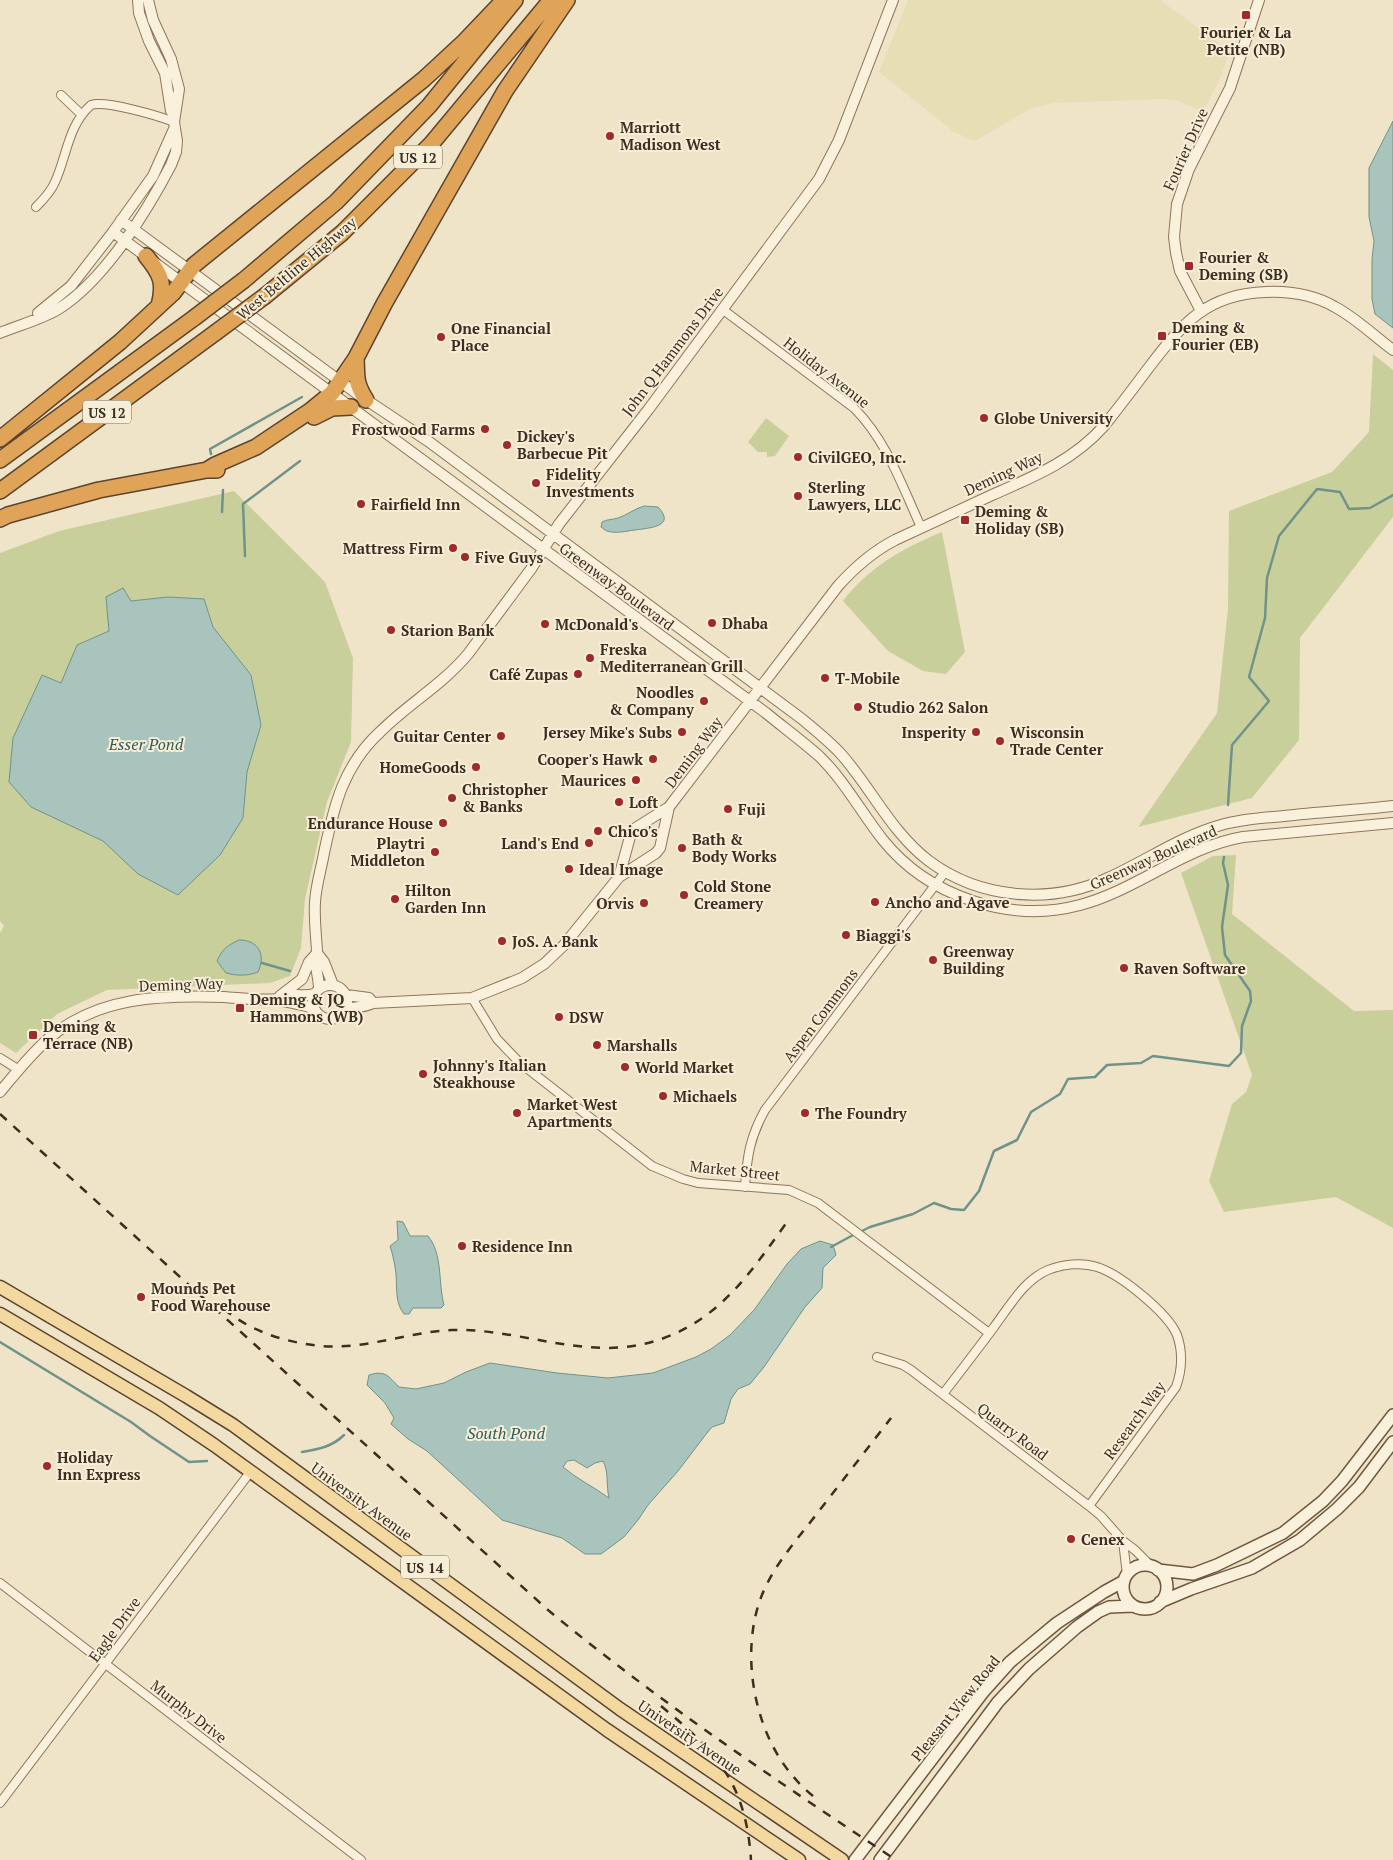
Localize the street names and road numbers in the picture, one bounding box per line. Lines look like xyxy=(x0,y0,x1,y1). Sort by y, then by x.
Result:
street label: Fourier Drive xyxy=(1158,105,1212,193)
road number: US 12 xyxy=(394,146,442,168)
street label: West Beltline Highway xyxy=(232,212,360,324)
street label: John Q Hammons Drive xyxy=(617,282,727,420)
street label: Holiday Avenue xyxy=(780,332,874,412)
road number: US 12 xyxy=(83,401,131,424)
street label: Deming Way xyxy=(961,446,1046,500)
street label: Greenway Boulevard xyxy=(556,538,678,634)
street label: Deming Way xyxy=(660,712,727,792)
street label: Greenway Boulevard xyxy=(1086,820,1220,894)
street label: Aspen Commons xyxy=(778,964,862,1066)
street label: Deming Way xyxy=(139,973,224,995)
street label: Market Street xyxy=(689,1155,782,1185)
street label: Research Way xyxy=(1099,1377,1169,1463)
street label: Quarry Road xyxy=(974,1398,1052,1464)
street label: University Avenue xyxy=(307,1457,417,1545)
road number: US 14 xyxy=(401,1555,449,1578)
street label: Eagle Drive xyxy=(84,1593,144,1665)
street label: Pleasant View Road xyxy=(906,1651,1004,1765)
street label: Murphy Drive xyxy=(147,1675,231,1747)
street label: University Avenue xyxy=(634,1695,746,1779)

